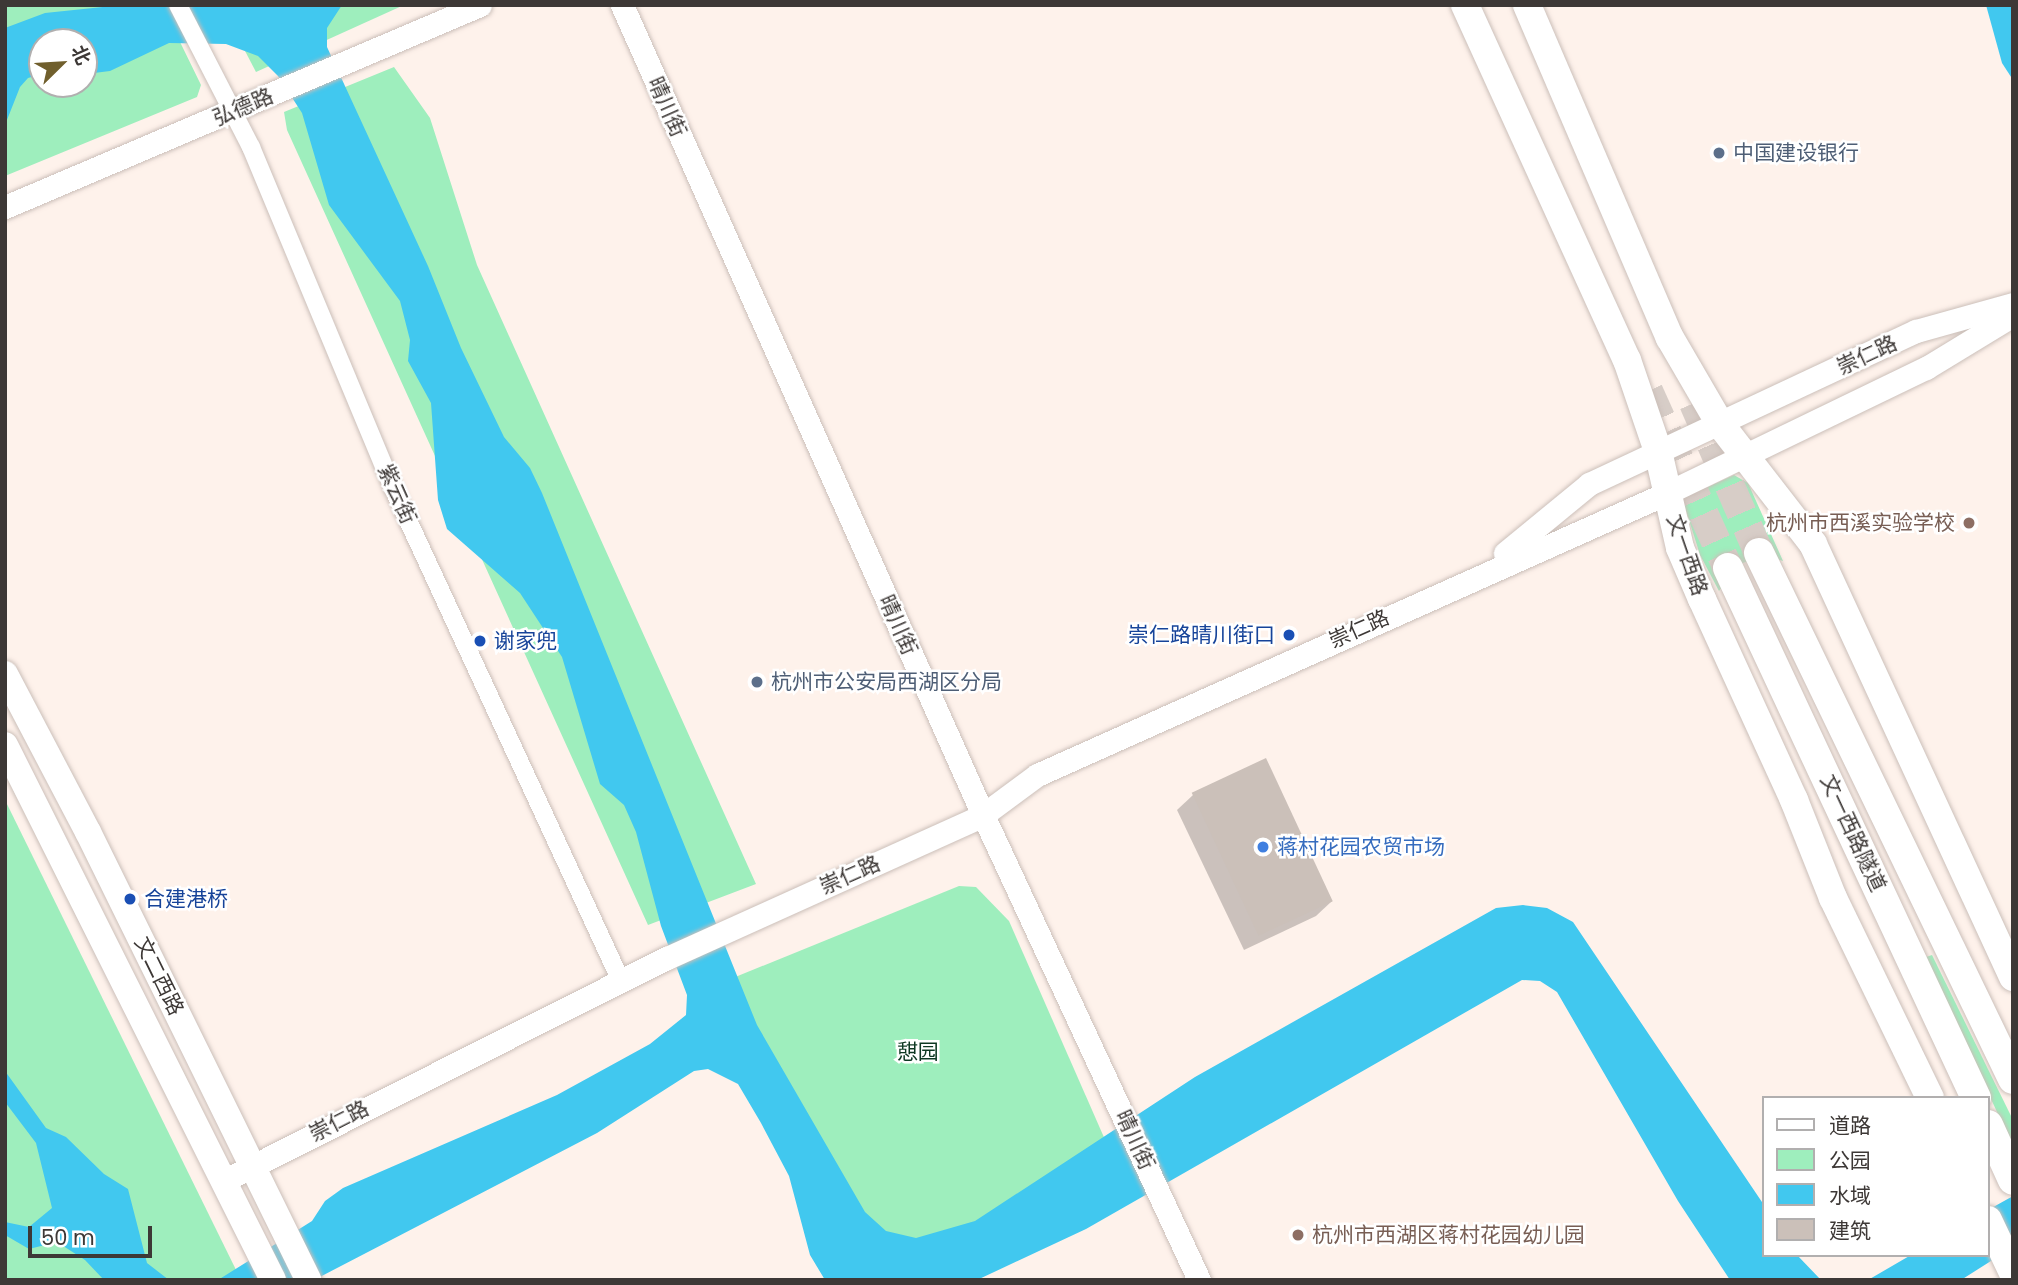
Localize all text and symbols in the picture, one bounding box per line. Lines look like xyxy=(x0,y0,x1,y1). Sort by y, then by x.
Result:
north arrow xyxy=(28,28,98,98)
text: 北 xyxy=(65,41,97,69)
street label: 晴川街 xyxy=(643,73,691,141)
street label: 弘德路 xyxy=(209,83,277,131)
place label: 中国建设银行 xyxy=(1733,140,1859,166)
marker: 中国建设银行 xyxy=(1711,145,1727,161)
street label: 崇仁路 xyxy=(1833,330,1901,380)
street label: 紫云街 xyxy=(373,460,421,528)
place label: 杭州市西溪实验学校 xyxy=(1766,510,1955,536)
street label: 文一西路 xyxy=(1661,511,1713,599)
marker: 杭州市西溪实验学校 xyxy=(1961,515,1977,531)
street label: 晴川街 xyxy=(874,591,922,659)
street label: 崇仁路 xyxy=(1325,605,1393,653)
place label: 崇仁路晴川街口 xyxy=(1128,622,1275,648)
marker: 崇仁路晴川街口 xyxy=(1281,627,1297,643)
place label: 谢家兜 xyxy=(494,628,557,654)
marker: 谢家兜 xyxy=(472,633,488,649)
place label: 杭州市公安局西湖区分局 xyxy=(771,669,1002,695)
marker: 杭州市公安局西湖区分局 xyxy=(749,674,765,690)
street label: 文一西路隧道 xyxy=(1815,771,1891,895)
place label: 蒋村花园农贸市场 xyxy=(1277,834,1445,860)
marker: 蒋村花园农贸市场 xyxy=(1255,839,1271,855)
street label: 崇仁路 xyxy=(816,851,884,899)
place label: 合建港桥 xyxy=(144,886,228,912)
marker: 合建港桥 xyxy=(122,891,138,907)
street label: 文二西路 xyxy=(129,933,189,1019)
park label: 憇园 xyxy=(897,1039,939,1065)
street label: 崇仁路 xyxy=(305,1095,373,1147)
legend xyxy=(1762,1096,1990,1257)
street label: 晴川街 xyxy=(1110,1106,1160,1174)
text: 道路 xyxy=(1829,1111,1871,1140)
text: 公园 xyxy=(1829,1146,1871,1175)
text: 水域 xyxy=(1829,1181,1871,1210)
scale bar xyxy=(32,1212,156,1256)
text: 建筑 xyxy=(1829,1216,1871,1245)
place label: 杭州市西湖区蒋村花园幼儿园 xyxy=(1312,1222,1585,1248)
text: 50 m xyxy=(41,1223,95,1252)
marker: 杭州市西湖区蒋村花园幼儿园 xyxy=(1290,1227,1306,1243)

